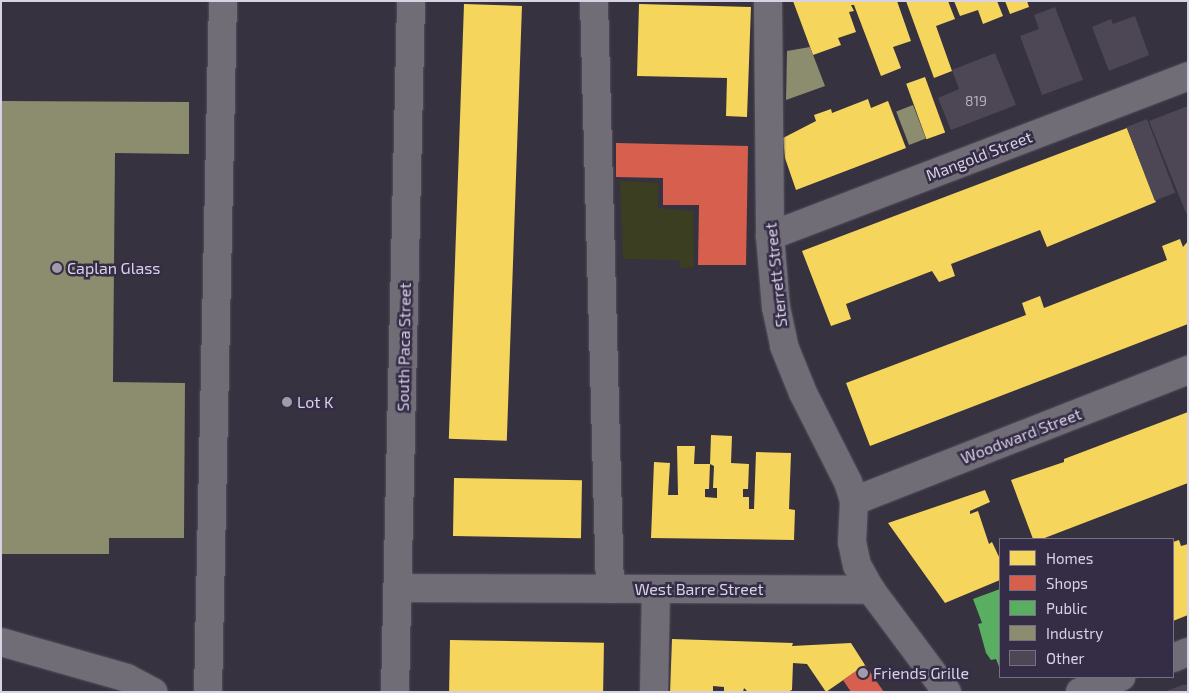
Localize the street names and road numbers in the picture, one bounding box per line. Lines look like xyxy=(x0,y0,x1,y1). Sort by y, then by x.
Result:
street label: Mangold Street xyxy=(923,127,1035,185)
street label: Sterrett Street xyxy=(761,222,791,328)
street label: South Paca Street xyxy=(393,282,415,412)
street label: Woodward Street xyxy=(958,404,1084,468)
street label: West Barre Street xyxy=(634,579,764,599)

